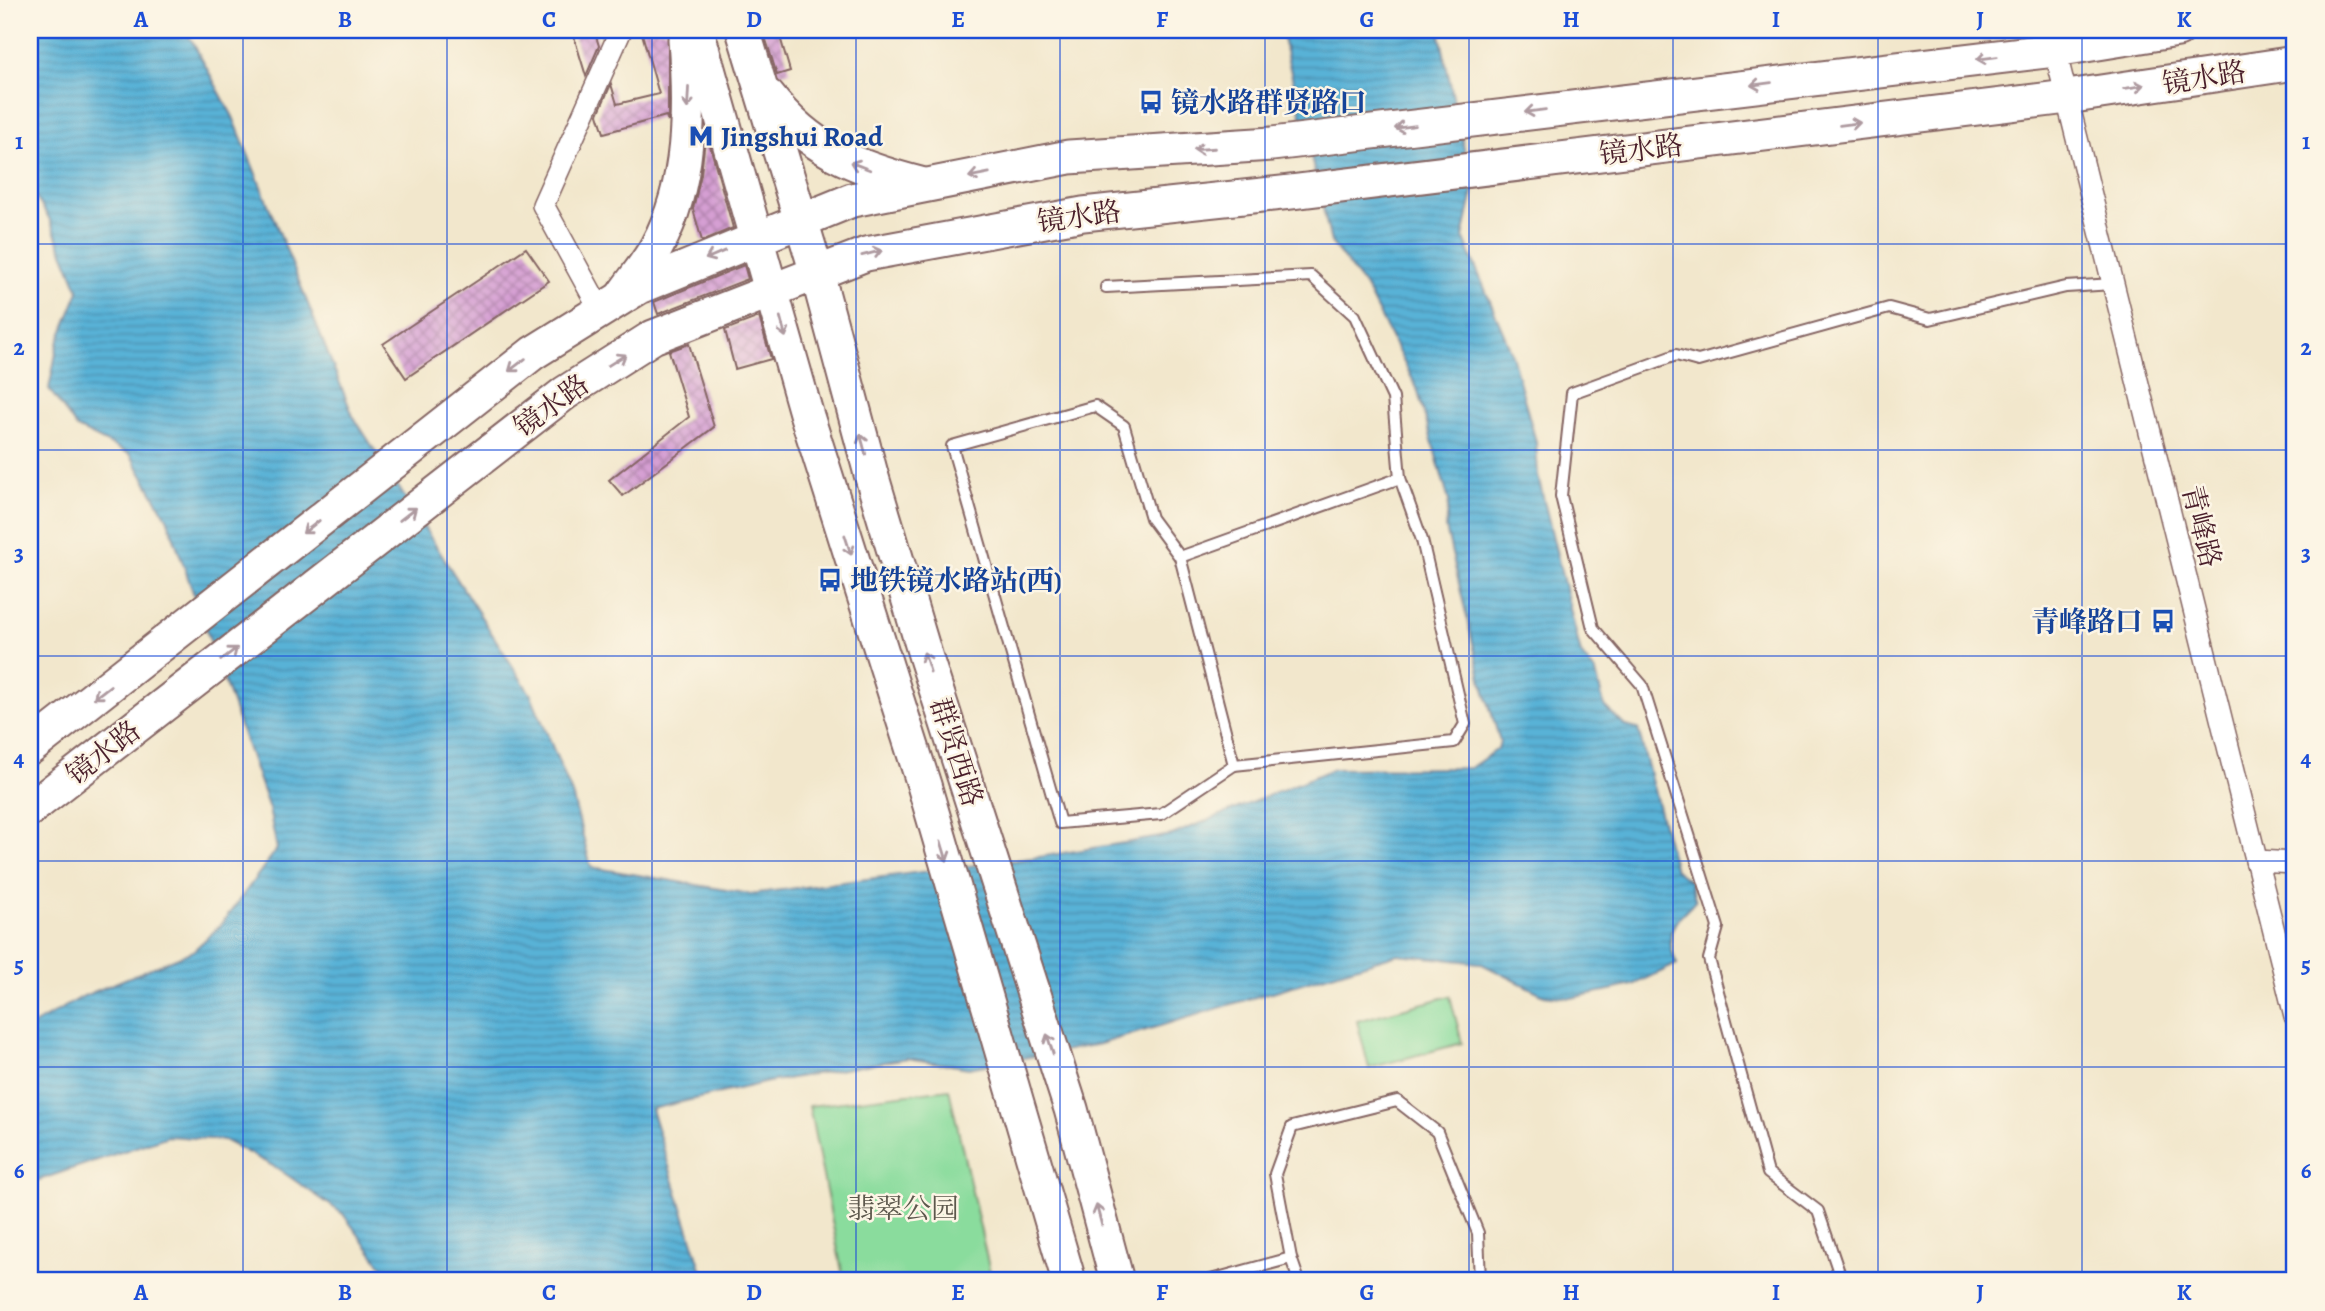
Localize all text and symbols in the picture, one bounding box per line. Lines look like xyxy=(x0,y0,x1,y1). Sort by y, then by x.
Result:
text: A xyxy=(133,4,149,35)
text: B xyxy=(338,4,352,35)
text: C xyxy=(542,4,556,35)
text: D xyxy=(746,4,762,35)
text: E xyxy=(951,4,965,35)
text: F xyxy=(1156,4,1169,35)
text: G xyxy=(1359,4,1375,35)
text: H xyxy=(1562,4,1580,35)
text: I xyxy=(1772,4,1780,35)
text: J xyxy=(1976,4,1984,35)
text: K xyxy=(2176,4,2192,35)
one-way arrow xyxy=(1976,51,1999,64)
street label: 镜水路 xyxy=(2160,53,2249,103)
one-way arrow xyxy=(1750,78,1773,91)
one-way arrow xyxy=(2122,80,2145,93)
place label: 镜水路群贤路口 xyxy=(1171,84,1367,122)
one-way arrow xyxy=(681,86,694,109)
bus stop icon: 镜水路群贤路口 xyxy=(1137,88,1165,116)
one-way arrow xyxy=(1525,104,1547,117)
one-way arrow xyxy=(1838,117,1861,130)
place label: Jingshui Road xyxy=(721,118,884,156)
one-way arrow xyxy=(1395,121,1417,134)
metro station icon: Jingshui Road xyxy=(687,122,715,150)
text: 1 xyxy=(15,126,23,157)
street label: 镜水路 xyxy=(1597,126,1685,174)
text: 1 xyxy=(2302,126,2310,157)
one-way arrow xyxy=(1193,142,1216,155)
one-way arrow xyxy=(850,159,872,172)
one-way arrow xyxy=(968,168,991,182)
street label: 镜水路 xyxy=(1035,192,1123,242)
one-way arrow xyxy=(860,246,882,259)
one-way arrow xyxy=(705,249,727,262)
one-way arrow xyxy=(777,315,790,338)
text: 2 xyxy=(13,332,25,363)
text: 2 xyxy=(2300,332,2312,363)
one-way arrow xyxy=(607,352,627,366)
one-way arrow xyxy=(509,358,527,373)
street label: 镜水路 xyxy=(506,366,597,446)
one-way arrow xyxy=(856,433,869,456)
street label: 青峰路 xyxy=(2172,481,2230,572)
one-way arrow xyxy=(399,506,417,521)
one-way arrow xyxy=(302,519,321,534)
one-way arrow xyxy=(843,533,855,555)
text: 3 xyxy=(14,538,24,569)
text: 3 xyxy=(2301,538,2311,569)
place label: 地铁镜水路站(西) xyxy=(850,562,1062,600)
bus stop icon: 地铁镜水路站(西) xyxy=(816,566,844,594)
place label: 青峰路口 xyxy=(2031,603,2143,641)
bus stop icon: 青峰路口 xyxy=(2149,607,2177,635)
one-way arrow xyxy=(220,646,238,662)
one-way arrow xyxy=(920,651,933,673)
one-way arrow xyxy=(93,684,112,699)
street label: 群贤西路 xyxy=(921,693,991,811)
street label: 镜水路 xyxy=(59,712,148,794)
text: 4 xyxy=(14,743,25,774)
text: 4 xyxy=(2301,743,2312,774)
one-way arrow xyxy=(938,839,951,861)
text: 5 xyxy=(14,949,24,980)
text: 5 xyxy=(2301,949,2311,980)
one-way arrow xyxy=(1043,1034,1055,1056)
text: 6 xyxy=(14,1155,25,1186)
text: 6 xyxy=(2301,1155,2312,1186)
park label: 翡翠公园 xyxy=(847,1190,959,1228)
one-way arrow xyxy=(1092,1205,1105,1227)
text: A xyxy=(133,1277,149,1308)
text: B xyxy=(338,1277,352,1308)
text: C xyxy=(542,1277,556,1308)
text: D xyxy=(746,1277,762,1308)
text: E xyxy=(951,1277,965,1308)
text: F xyxy=(1156,1277,1169,1308)
text: G xyxy=(1359,1277,1375,1308)
text: H xyxy=(1562,1277,1580,1308)
text: I xyxy=(1772,1277,1780,1308)
text: J xyxy=(1976,1277,1984,1308)
text: K xyxy=(2176,1277,2192,1308)

